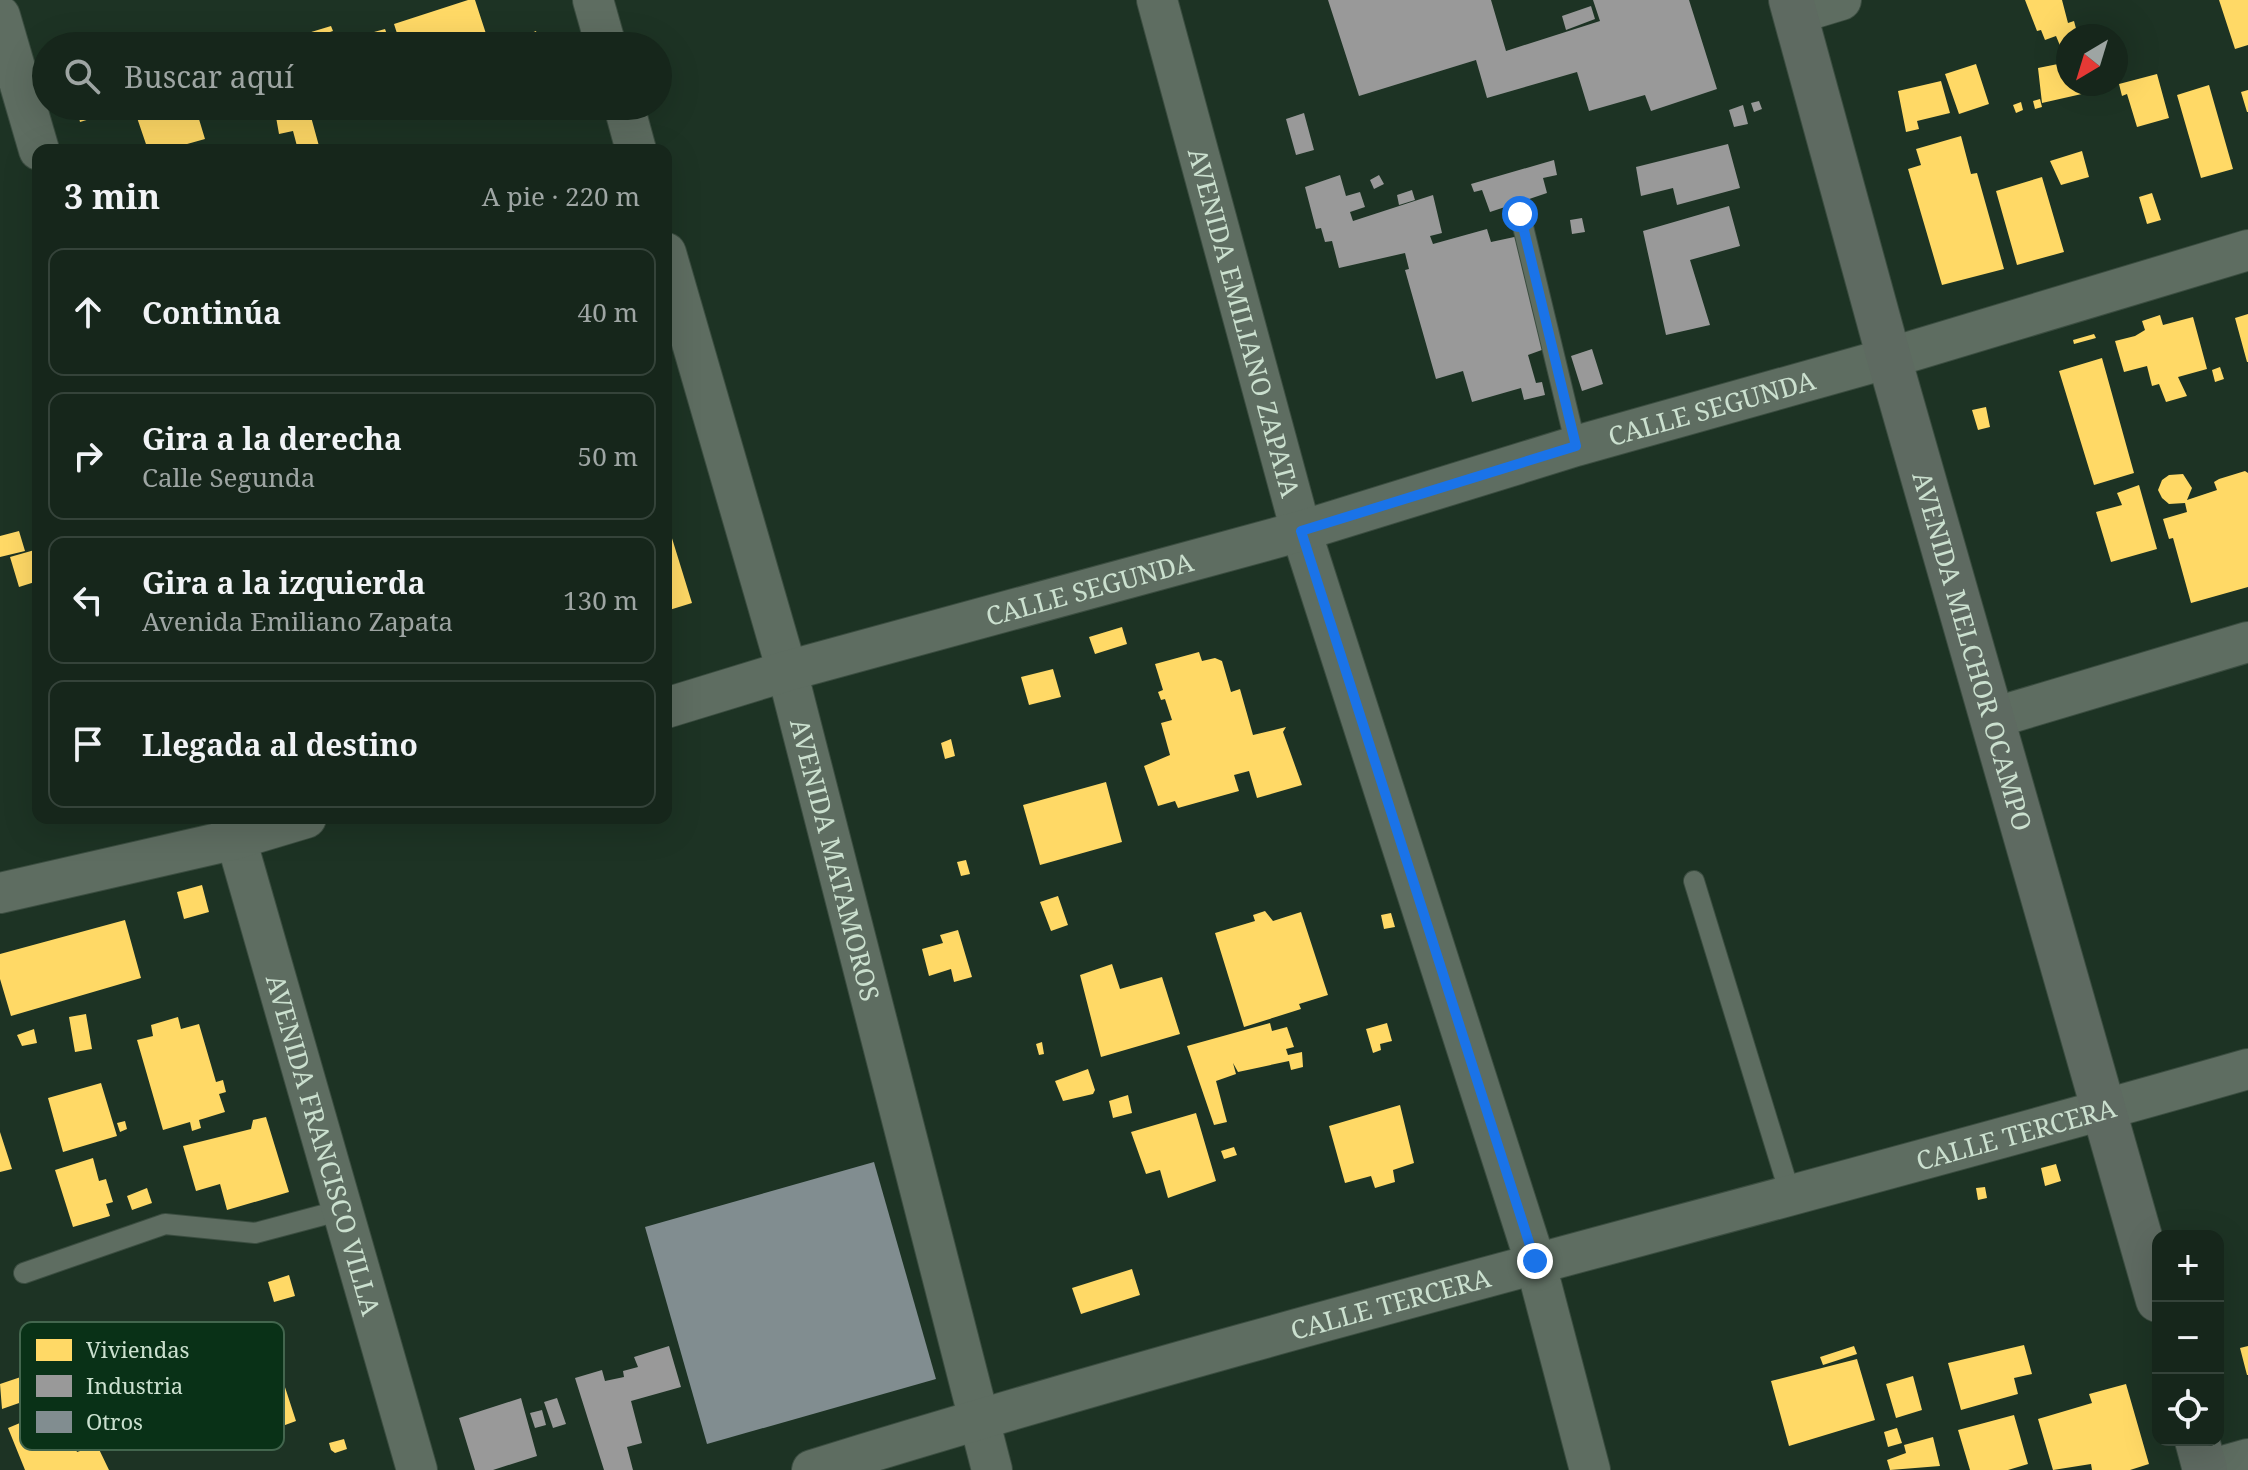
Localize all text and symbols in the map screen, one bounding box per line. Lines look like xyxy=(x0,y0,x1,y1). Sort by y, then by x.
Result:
north arrow xyxy=(2056,24,2128,96)
search box xyxy=(32,32,672,120)
icon: search xyxy=(60,54,104,98)
text: Buscar aquí xyxy=(124,56,294,97)
street label: AVENIDA EMILIANO ZAPATA xyxy=(1180,144,1309,502)
text: 3 min xyxy=(64,173,160,219)
text: A pie · 220 m xyxy=(482,178,640,214)
route start xyxy=(1502,196,1538,232)
icon: ahead xyxy=(66,290,110,334)
text: Continúa xyxy=(142,292,281,333)
text: 40 m xyxy=(578,294,638,330)
street label: CALLE SEGUNDA xyxy=(1604,361,1820,454)
text: Gira a la derecha xyxy=(142,418,402,459)
icon: right xyxy=(66,434,110,478)
text: 50 m xyxy=(578,438,638,474)
text: Calle Segunda xyxy=(142,459,315,495)
street label: AVENIDA MELCHOR OCAMPO xyxy=(1904,467,2041,835)
street label: CALLE SEGUNDA xyxy=(982,543,1198,634)
text: Gira a la izquierda xyxy=(142,562,425,603)
icon: left xyxy=(66,578,110,622)
text: 130 m xyxy=(563,582,638,618)
text: Avenida Emiliano Zapata xyxy=(142,603,453,639)
street label: AVENIDA MATAMOROS xyxy=(782,715,889,1005)
icon: arrive xyxy=(66,722,110,766)
text: Llegada al destino xyxy=(142,724,418,765)
street label: AVENIDA FRANCISCO VILLA xyxy=(258,970,390,1320)
street label: CALLE TERCERA xyxy=(1912,1089,2121,1179)
map controls xyxy=(2152,1230,2224,1446)
button: + xyxy=(2152,1230,2224,1302)
route end xyxy=(1517,1243,1553,1279)
street label: CALLE TERCERA xyxy=(1286,1259,1495,1348)
button: − xyxy=(2152,1302,2224,1374)
legend xyxy=(20,1322,284,1450)
text: Viviendas xyxy=(86,1334,189,1364)
text: Industria xyxy=(86,1370,183,1400)
button: locate xyxy=(2152,1374,2224,1446)
text: Otros xyxy=(86,1406,143,1436)

